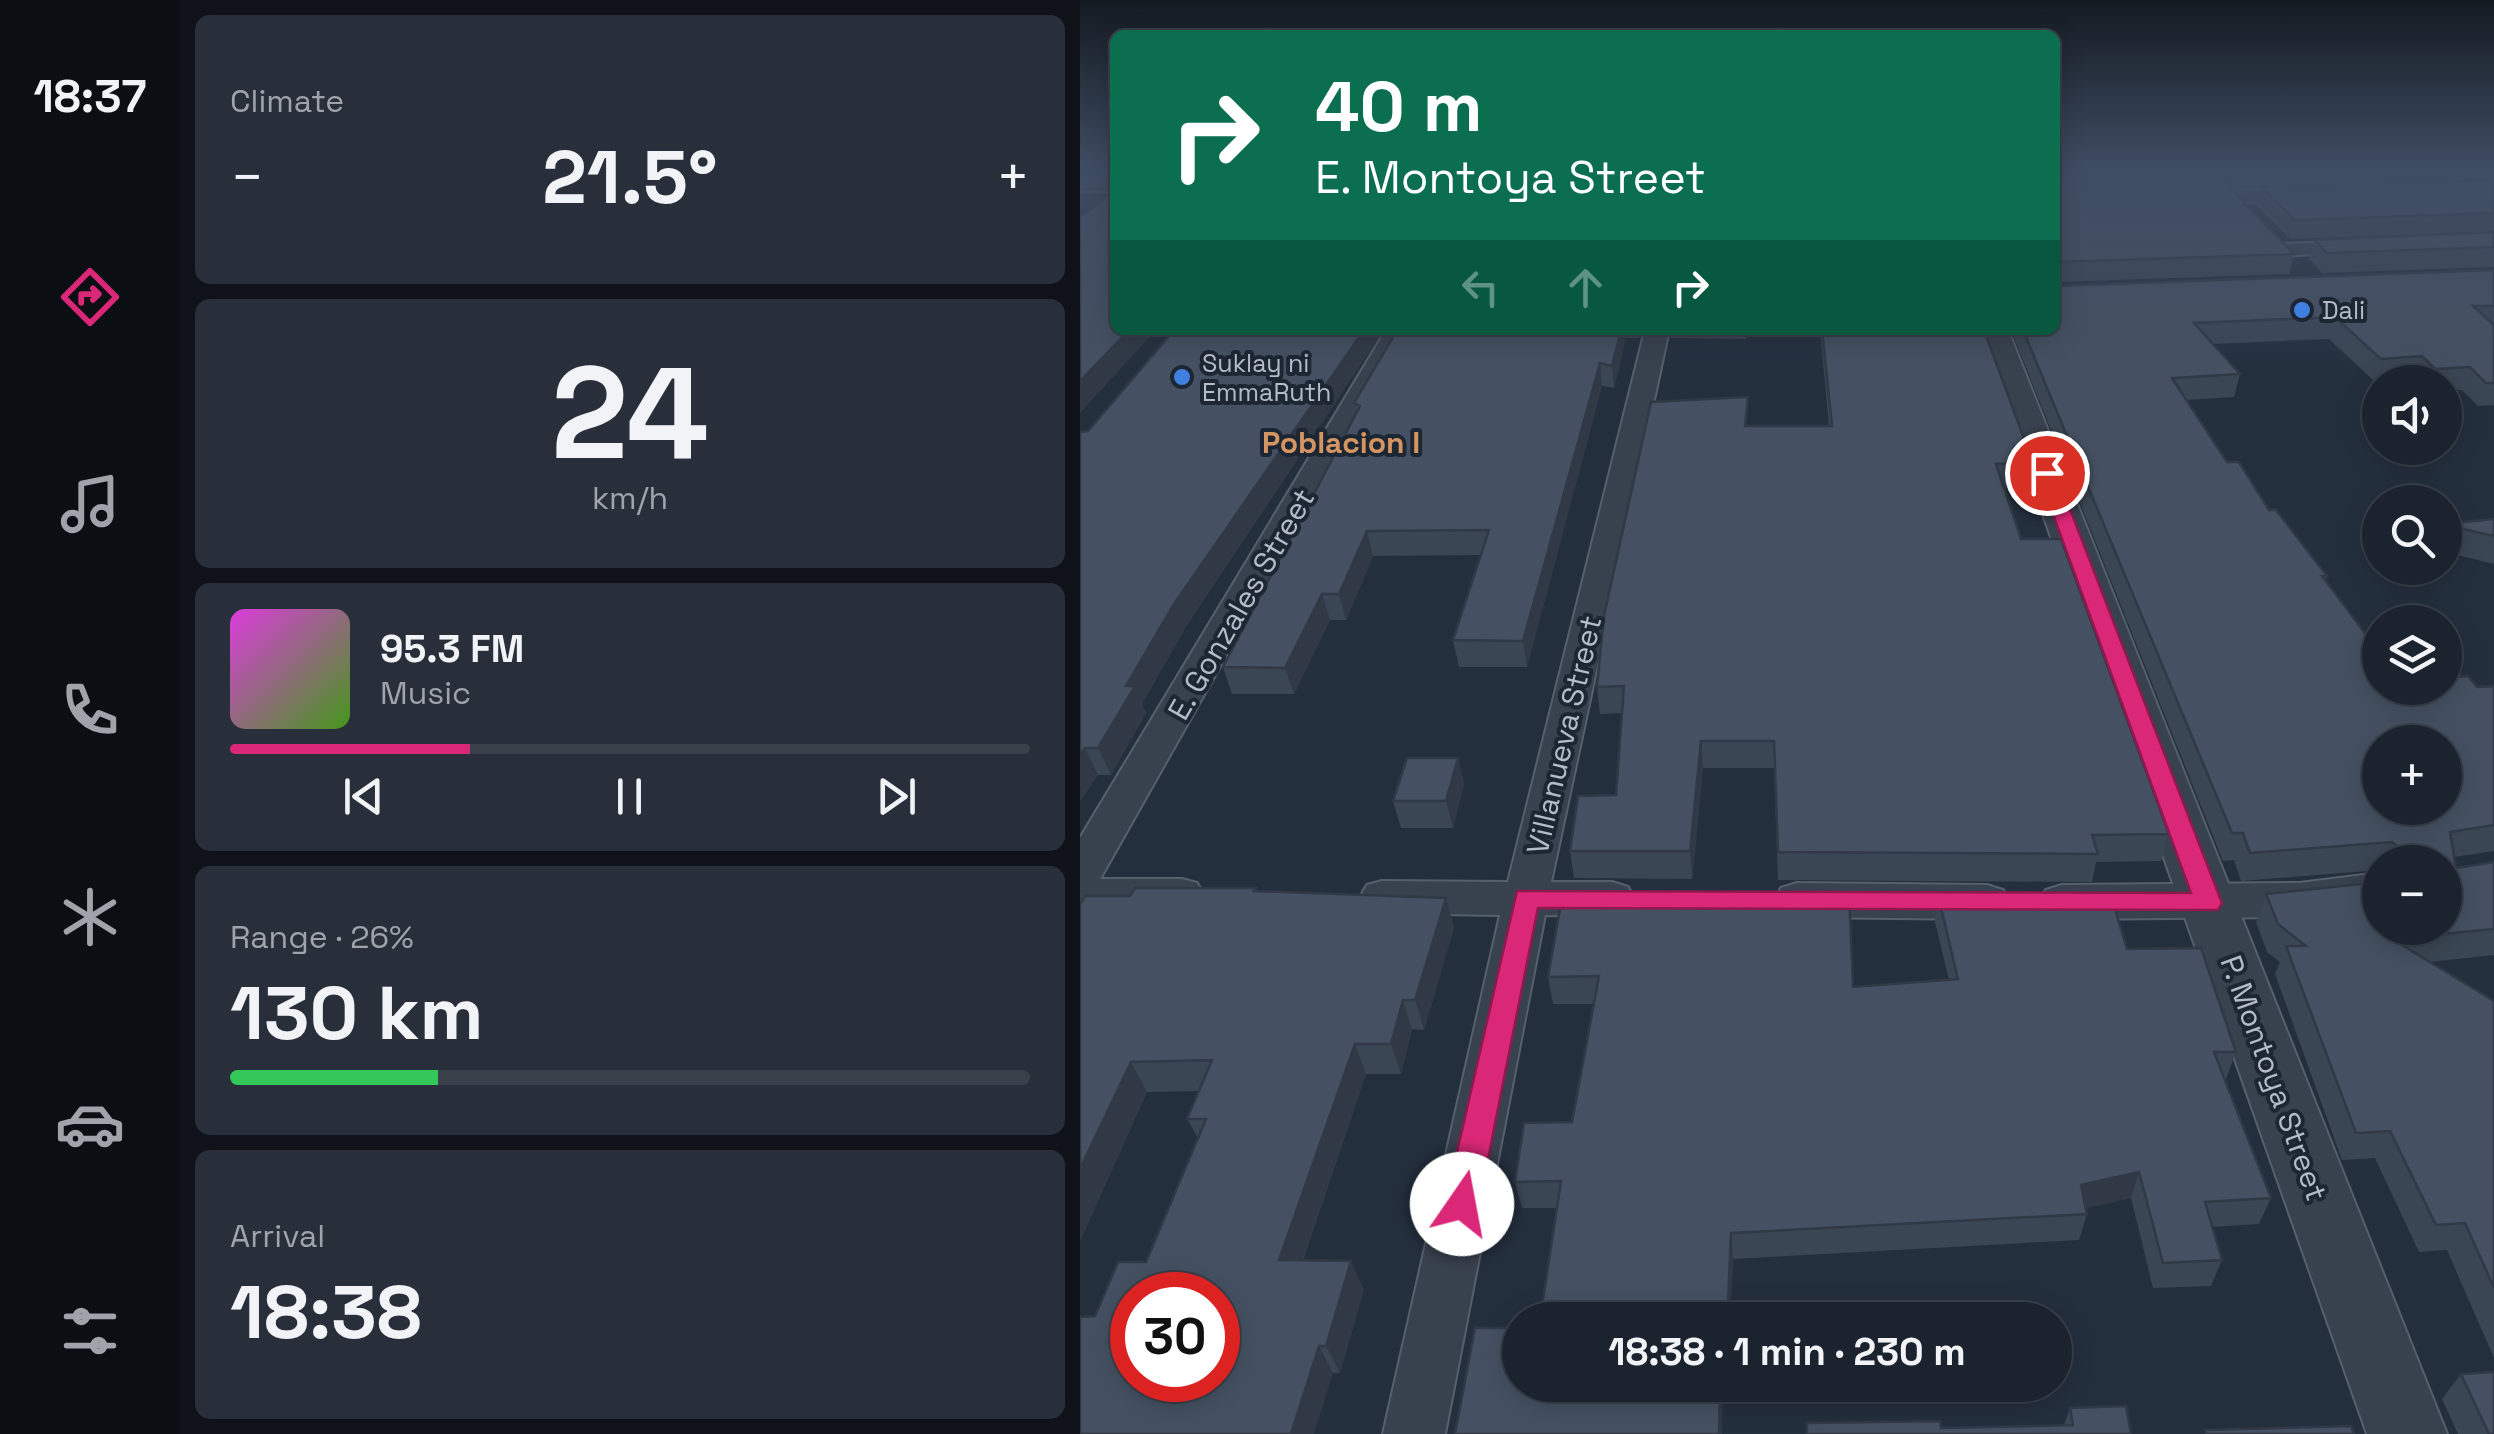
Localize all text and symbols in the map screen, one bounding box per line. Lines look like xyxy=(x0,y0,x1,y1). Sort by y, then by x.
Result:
text: 40 m xyxy=(1315,62,1482,151)
text: 18:37 xyxy=(33,68,147,125)
icon: right xyxy=(1150,70,1280,200)
text: Climate xyxy=(230,81,344,121)
text: 21.5° xyxy=(542,129,718,225)
text: − xyxy=(230,142,264,212)
text: + xyxy=(996,142,1030,212)
text: E. Montoya Street xyxy=(1315,149,1706,206)
icon: left xyxy=(1453,260,1508,315)
icon: ahead xyxy=(1558,260,1613,315)
icon: right xyxy=(1663,260,1718,315)
icon: directions xyxy=(55,262,125,332)
place label: Dali xyxy=(2322,294,2365,326)
marker: Dali xyxy=(2291,299,2313,321)
text: 24 xyxy=(551,330,709,496)
place label: Suklay ni EmmaRuth xyxy=(1202,347,1331,408)
map controls xyxy=(2362,365,2462,945)
button: sound xyxy=(2362,365,2462,465)
marker: Suklay ni EmmaRuth xyxy=(1171,366,1193,388)
district label: Poblacion I xyxy=(1262,423,1420,462)
pin xyxy=(2005,431,2090,516)
icon: arrive xyxy=(2020,446,2075,501)
icon: music xyxy=(55,469,125,539)
text: km/h xyxy=(592,478,668,518)
street label: E. Gonzales Street xyxy=(1159,481,1323,727)
button: search xyxy=(2362,485,2462,585)
button: layers xyxy=(2362,605,2462,705)
street label: Villanueva Street xyxy=(1518,612,1610,858)
text: 95.3 FM xyxy=(380,625,524,673)
text: Music xyxy=(380,673,471,713)
icon: phone xyxy=(55,675,125,745)
button: + xyxy=(2362,725,2462,825)
icon: previous xyxy=(336,769,391,824)
icon: pause xyxy=(602,769,657,824)
icon: next xyxy=(869,769,924,824)
button: − xyxy=(2362,845,2462,945)
icon: climate xyxy=(55,882,125,952)
text: Range · 26% xyxy=(230,917,414,957)
street label: P. Montoya Street xyxy=(2211,950,2337,1206)
text: 130 km xyxy=(230,965,484,1061)
icon: car xyxy=(55,1089,125,1159)
position arrow xyxy=(1410,1152,1514,1256)
text: Arrival xyxy=(230,1216,325,1256)
text: 18:38 xyxy=(230,1264,422,1360)
speed limit sign: 30 xyxy=(1110,1272,1240,1402)
icon: filters xyxy=(55,1296,125,1366)
text: 18:38 · 1 min · 230 m xyxy=(1608,1328,1966,1376)

